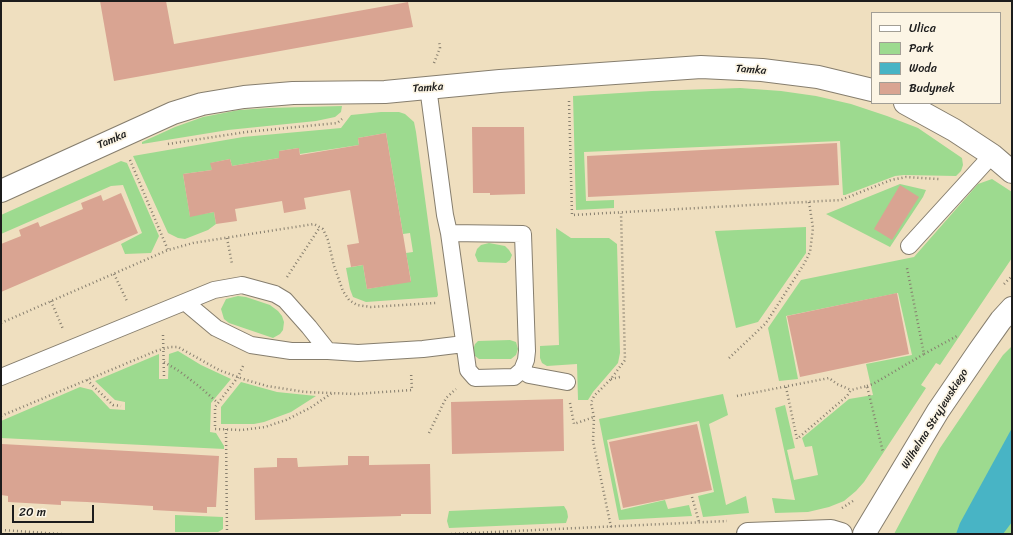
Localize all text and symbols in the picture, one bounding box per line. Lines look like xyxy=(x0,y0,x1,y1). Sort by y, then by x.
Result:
legend xyxy=(871,12,1001,104)
text: Ulica xyxy=(909,17,936,39)
text: Park xyxy=(909,37,934,59)
text: Woda xyxy=(909,57,937,79)
street label: Tamka xyxy=(735,62,767,78)
text: Budynek xyxy=(909,77,955,99)
street label: Tamka xyxy=(412,80,444,96)
street label: Tamka xyxy=(95,128,129,152)
street label: Wilhelma Stryjewskiego xyxy=(899,367,971,471)
scale bar xyxy=(14,497,96,523)
text: 20 m xyxy=(19,501,46,523)

